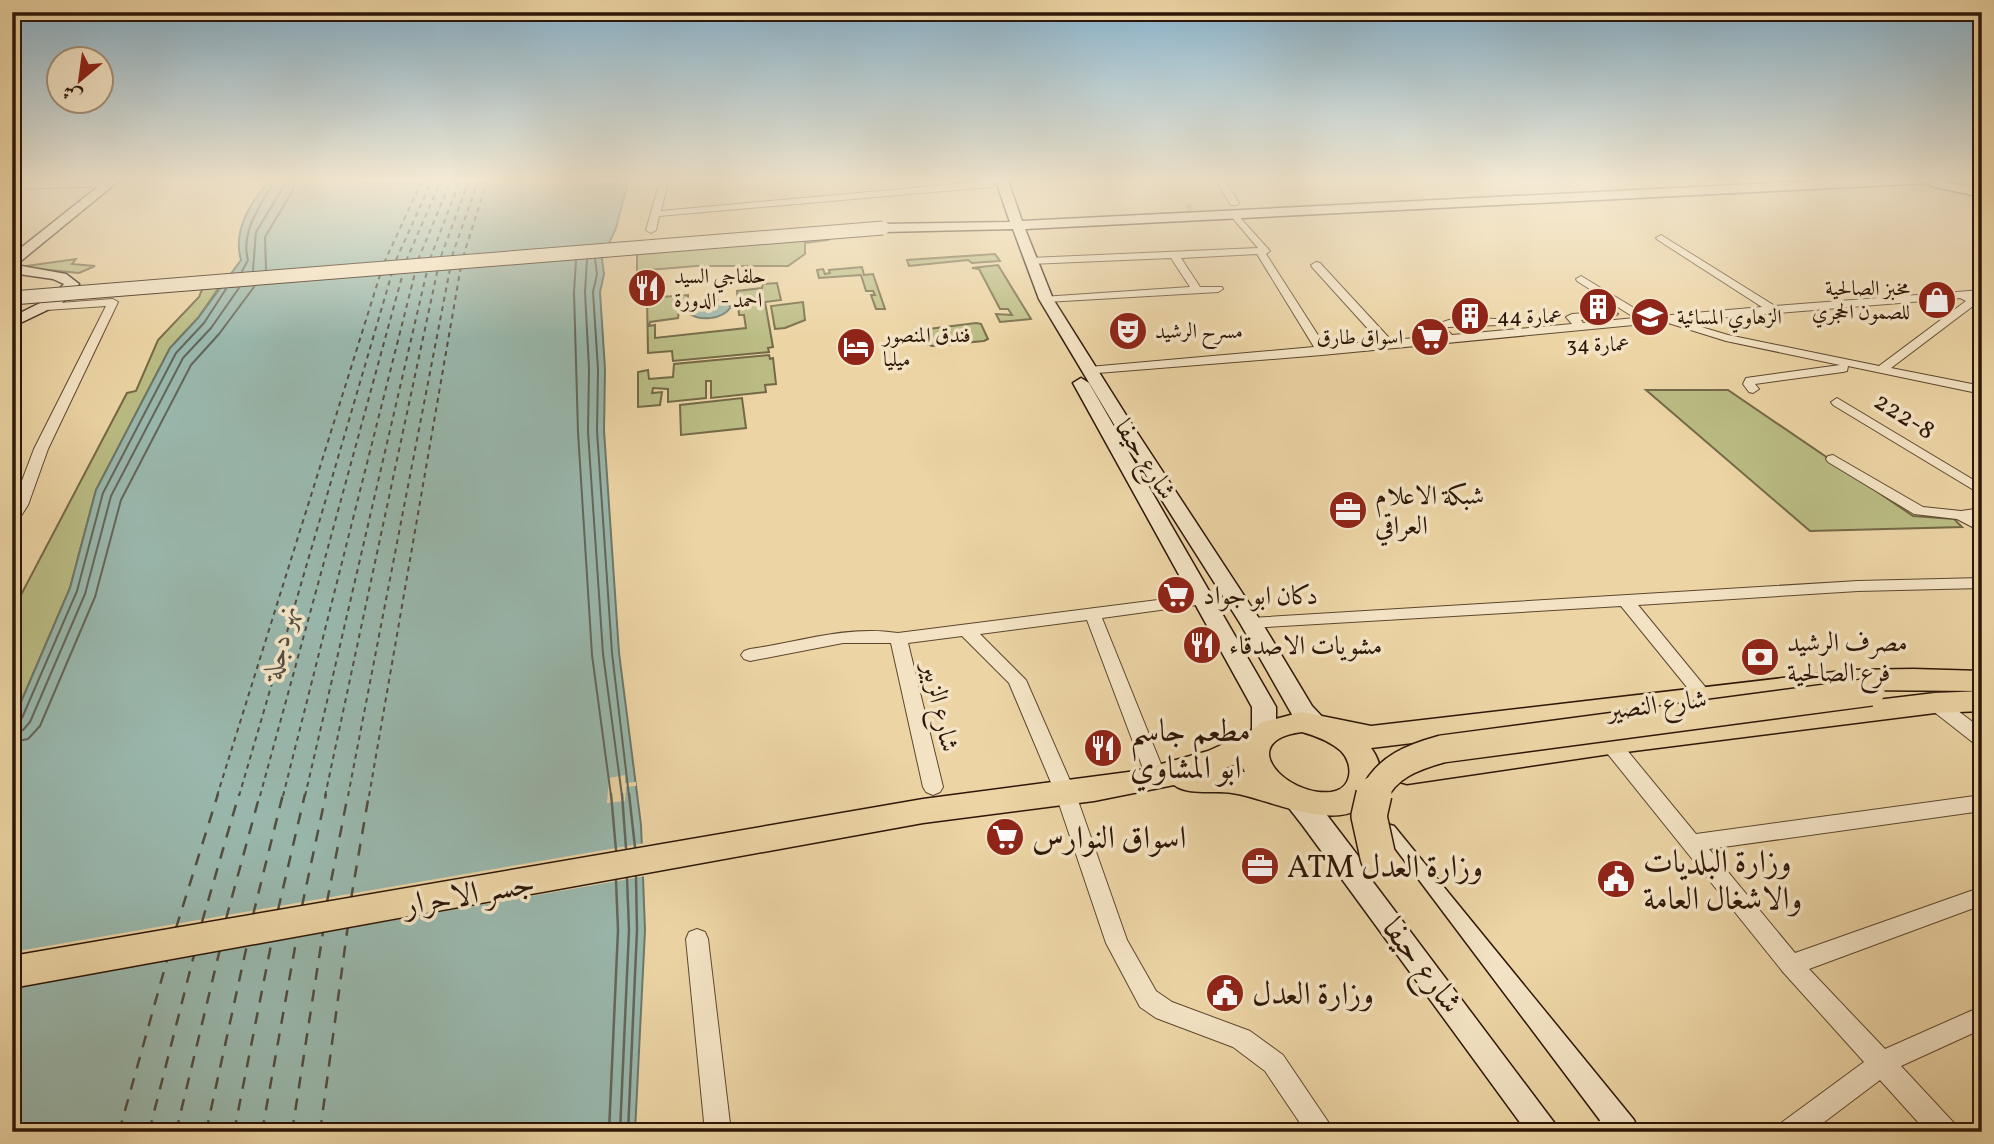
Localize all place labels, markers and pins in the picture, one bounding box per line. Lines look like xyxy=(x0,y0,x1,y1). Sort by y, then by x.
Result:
place label: حلفاجي السيد احمد - الدورة xyxy=(674,263,766,316)
restaurant icon: حلفاجي السيد احمد - الدورة xyxy=(626,267,668,309)
place label: مخبز الصالحية للصمون الحجري xyxy=(1812,275,1910,328)
shop icon: مخبز الصالحية للصمون الحجري xyxy=(1916,279,1958,321)
building icon: عمارة 34 xyxy=(1577,286,1619,328)
building icon: عمارة 44 xyxy=(1449,295,1491,337)
school or university icon: الزهاوي المسائية xyxy=(1629,296,1671,338)
place label: عمارة 44 xyxy=(1497,303,1562,332)
place label: الزهاوي المسائية xyxy=(1677,304,1782,333)
theatre icon: مسرح الرشيد xyxy=(1107,310,1149,352)
supermarket icon: اسواق طارق xyxy=(1409,316,1451,358)
place label: مسرح الرشيد xyxy=(1155,318,1243,350)
place label: فندق المنصور ميليا xyxy=(881,322,971,375)
place label: اسواق طارق xyxy=(1317,324,1403,353)
hotel icon: فندق المنصور ميليا xyxy=(835,326,877,368)
place label: عمارة 34 xyxy=(1566,331,1630,360)
place label: شبكة الاعلام العراقي xyxy=(1375,479,1484,547)
office icon: شبكة الاعلام العراقي xyxy=(1327,489,1369,531)
supermarket icon: دكان ابو جواد xyxy=(1155,574,1197,616)
place label: دكان ابو جواد xyxy=(1203,579,1318,615)
restaurant icon: مشويات الاصدقاء xyxy=(1181,624,1223,666)
place label: مصرف الرشيد فرع الصالحية xyxy=(1787,626,1908,694)
place label: مشويات الاصدقاء xyxy=(1229,629,1382,665)
bank icon: مصرف الرشيد فرع الصالحية xyxy=(1739,636,1781,678)
place label: مطعم جاسم ابو المشاوي xyxy=(1130,711,1251,792)
restaurant icon: مطعم جاسم ابو المشاوي xyxy=(1082,727,1124,769)
supermarket icon: اسواق النوارس xyxy=(984,816,1026,858)
place label: اسواق النوارس xyxy=(1032,818,1186,862)
place label: وزارة البلديات والاشغال العامة xyxy=(1643,842,1802,923)
office icon: ATM وزارة العدل xyxy=(1239,845,1281,887)
place label: ATM وزارة العدل xyxy=(1287,847,1483,891)
public building icon: وزارة البلديات والاشغال العامة xyxy=(1595,858,1637,900)
public building icon: وزارة العدل xyxy=(1204,972,1246,1014)
place label: وزارة العدل xyxy=(1252,974,1374,1018)

